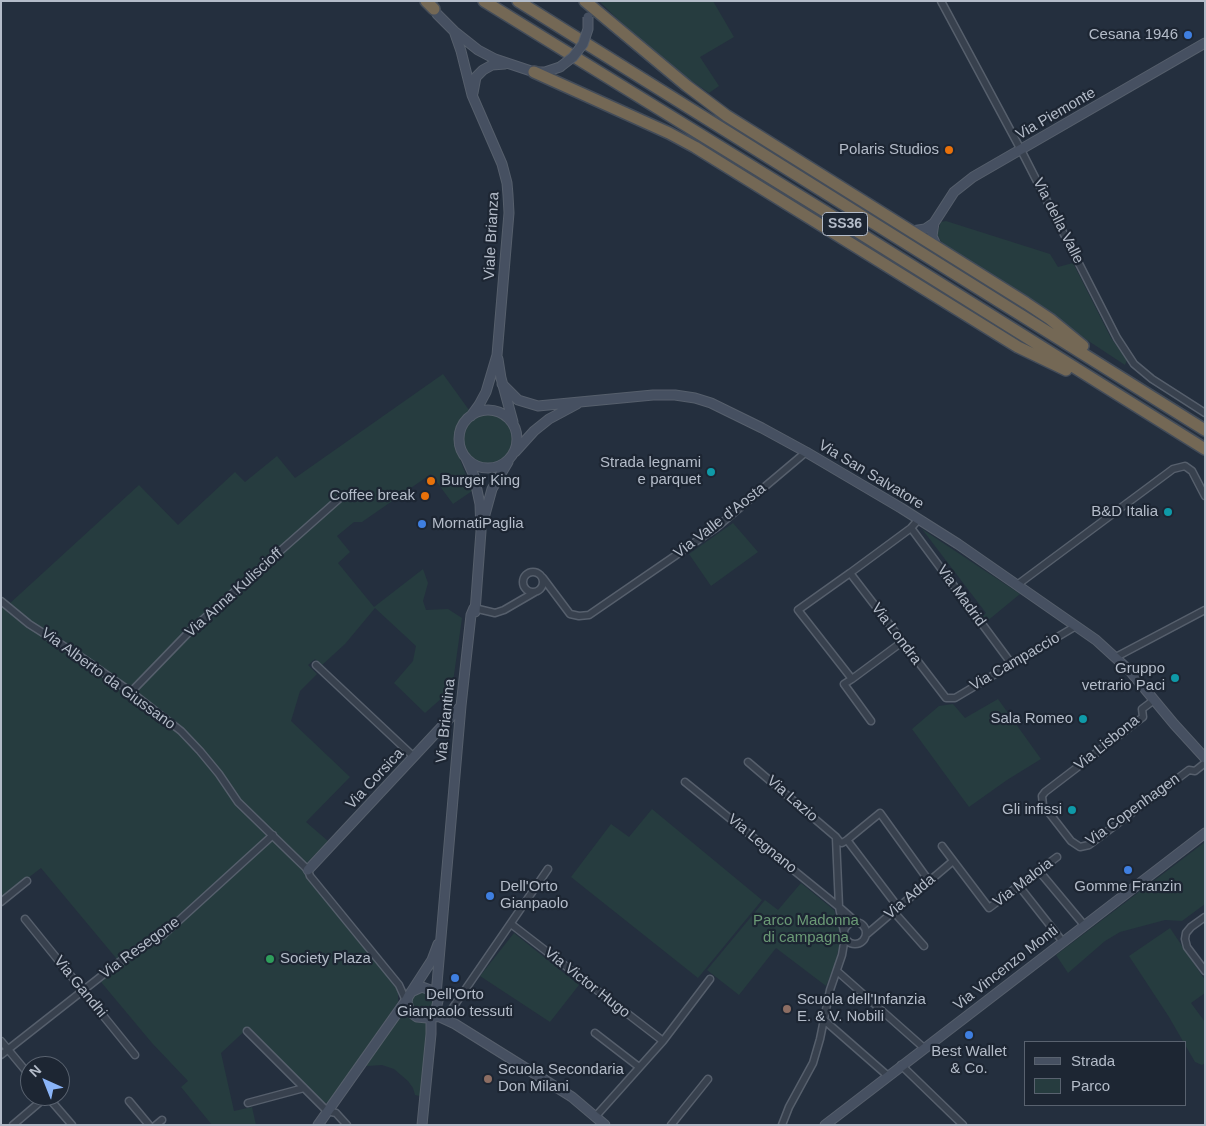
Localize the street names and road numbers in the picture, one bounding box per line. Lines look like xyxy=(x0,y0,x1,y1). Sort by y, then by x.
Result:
street label: Via Piemonte xyxy=(1013,84,1099,144)
street label: Via della Valle xyxy=(1029,175,1087,267)
street label: Viale Brianza xyxy=(481,192,503,280)
road number: SS36 xyxy=(822,212,868,235)
street label: Via San Salvatore xyxy=(815,436,927,514)
street label: Via Valle d'Aosta xyxy=(671,480,769,562)
street label: Via Anna Kuliscioff xyxy=(182,545,286,641)
street label: Via Madrid xyxy=(933,562,989,630)
street label: Via Londra xyxy=(867,600,925,668)
street label: Via Alberto da Giussano xyxy=(37,624,179,734)
street label: Via Campaccio xyxy=(967,629,1063,695)
street label: Via Briantina xyxy=(433,678,459,764)
street label: Via Lisbona xyxy=(1071,711,1143,775)
street label: Via Corsica xyxy=(342,745,408,813)
street label: Via Copenhagen xyxy=(1083,770,1183,850)
street label: Via Lazio xyxy=(763,772,821,826)
street label: Via Legnano xyxy=(724,811,800,877)
street label: Via Maloia xyxy=(990,855,1056,911)
street label: Via Adda xyxy=(881,871,939,923)
street label: Via Resegone xyxy=(97,913,183,983)
street label: Via Vincenzo Monti xyxy=(950,922,1062,1014)
street label: Via Victor Hugo xyxy=(541,944,633,1022)
street label: Via Gandhi xyxy=(50,953,110,1021)

